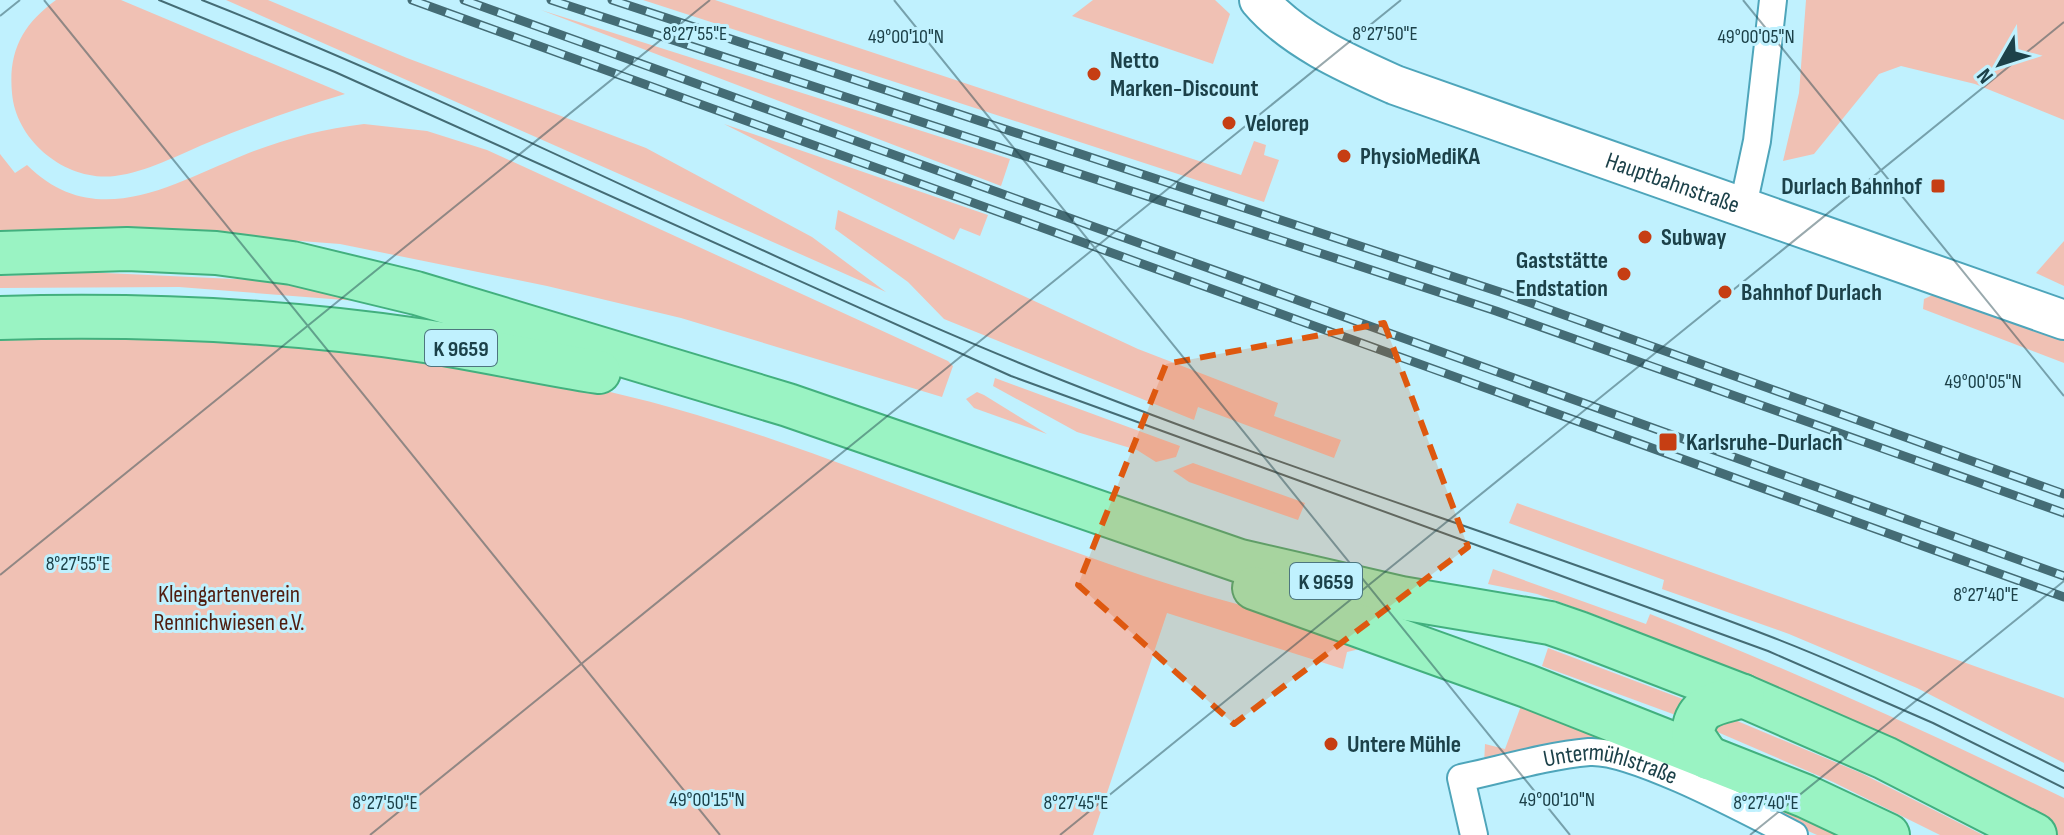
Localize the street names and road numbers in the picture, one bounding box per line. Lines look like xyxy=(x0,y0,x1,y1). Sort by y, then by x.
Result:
street label: Hauptbahnstraße xyxy=(1602,146,1743,220)
road number: K 9659 xyxy=(425,330,497,366)
road number: K 9659 xyxy=(1290,563,1362,599)
street label: Untermühlstraße xyxy=(1541,738,1682,791)

